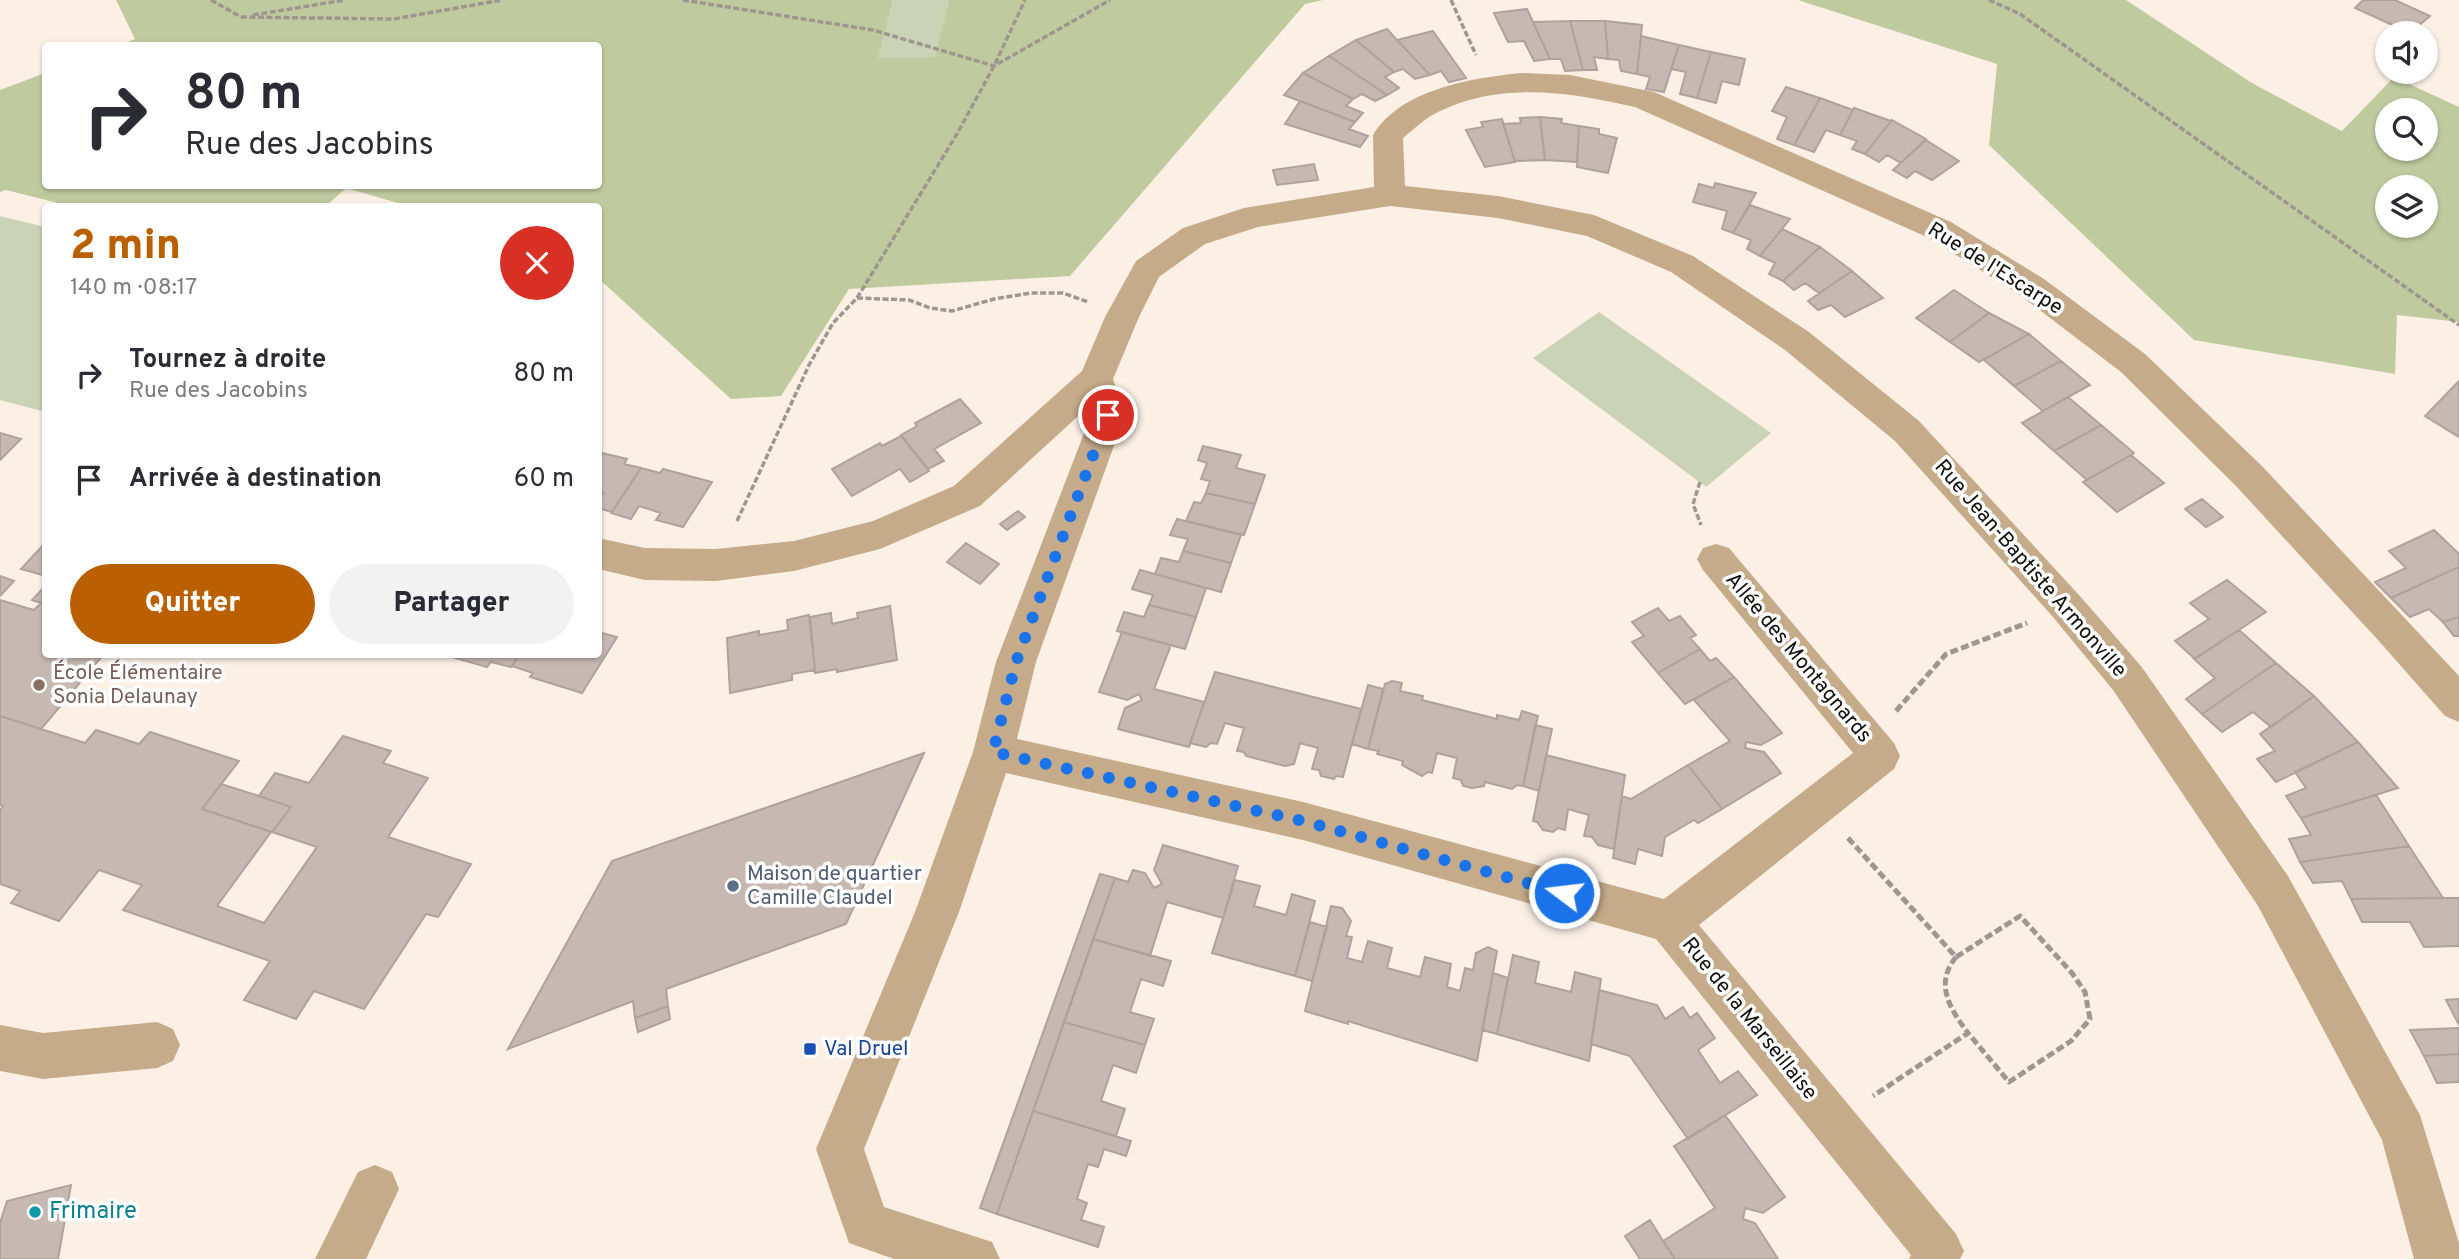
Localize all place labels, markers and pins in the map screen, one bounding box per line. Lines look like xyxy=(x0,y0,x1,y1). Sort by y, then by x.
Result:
pin xyxy=(1078,385,1138,445)
place label: École Élémentaire Sonia Delaunay xyxy=(53,659,223,711)
marker: École Élémentaire Sonia Delaunay xyxy=(31,677,47,693)
place label: Maison de quartier Camille Claudel xyxy=(747,861,922,912)
marker: Maison de quartier Camille Claudel xyxy=(725,878,741,894)
place label: Val Druel xyxy=(824,1036,909,1063)
marker: Val Druel xyxy=(802,1041,818,1057)
place label: Frimaire xyxy=(49,1197,137,1227)
marker: Frimaire xyxy=(27,1204,43,1220)

